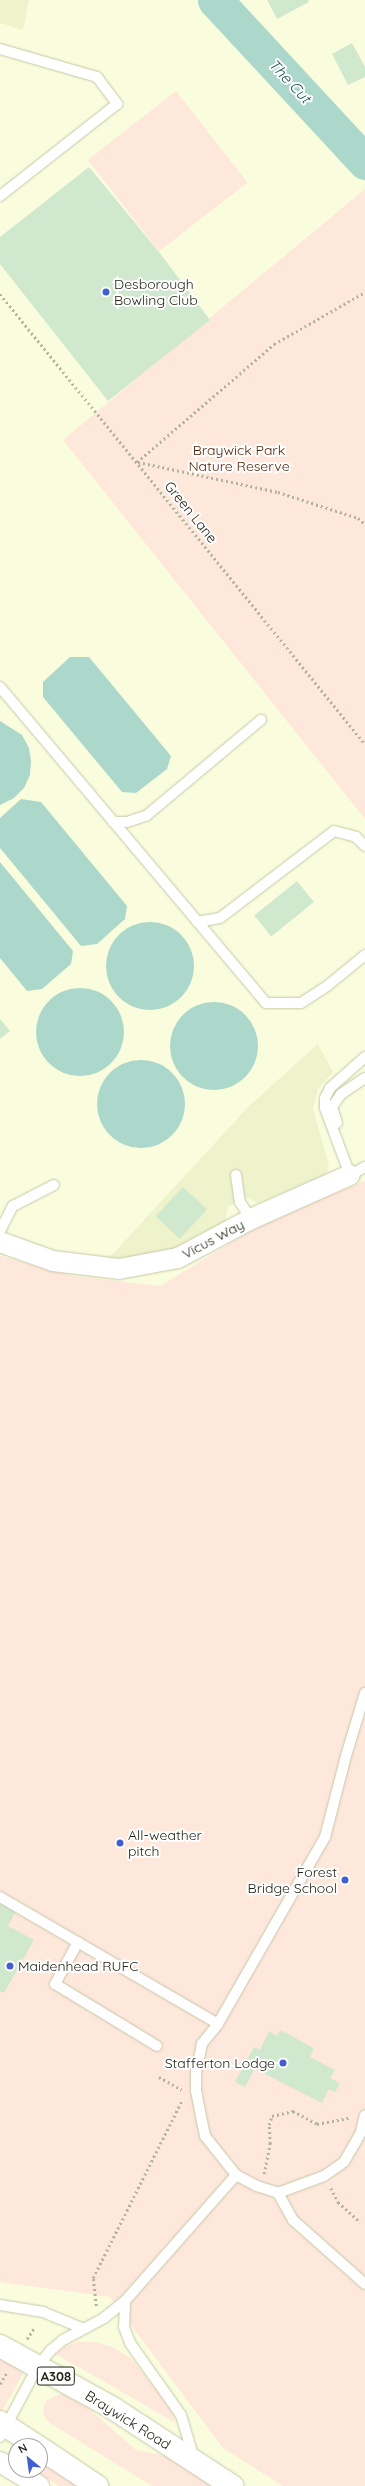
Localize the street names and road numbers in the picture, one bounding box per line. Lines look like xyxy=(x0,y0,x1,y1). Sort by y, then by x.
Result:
street label: Green Lane xyxy=(161,478,221,546)
street label: Vicus Way xyxy=(179,1216,247,1262)
road number: A308 xyxy=(36,2365,76,2387)
street label: Braywick Road xyxy=(82,2387,174,2453)

